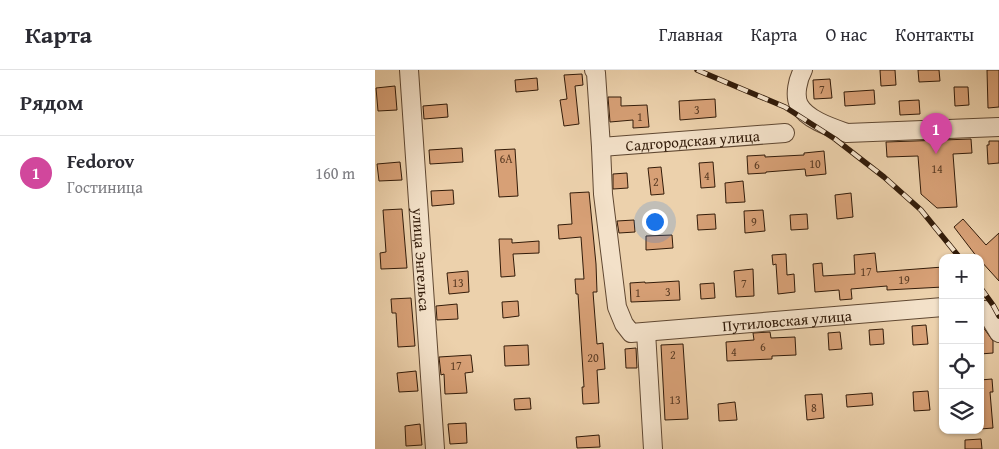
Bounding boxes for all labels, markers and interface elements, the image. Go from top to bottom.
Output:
text: Карта [25,17,92,52]
text: Главная [659,21,723,48]
text: Карта [751,21,797,48]
text: О нас [825,21,867,48]
text: Контакты [895,21,974,48]
house number: 7 [819,81,825,98]
text: Рядом [20,87,83,118]
house number: 3 [694,101,700,118]
house number: 1 [637,108,643,125]
pin: 1 [920,113,952,154]
street label: Садгородская улица [625,124,761,156]
text: Fedorov [67,147,134,175]
house number: 6А [499,150,513,167]
house number: 10 [809,155,821,172]
house number: 6 [754,156,760,173]
house number: 14 [931,160,943,177]
text: 1 [32,161,40,185]
text: 160 m [315,161,355,185]
house number: 4 [704,167,710,184]
house number: 2 [653,173,659,190]
text: Гостиница [67,175,143,199]
street label: улица Энгельса [408,206,436,313]
your location [642,209,668,235]
house number: 9 [751,213,757,230]
map controls [939,254,984,434]
button: + [939,254,984,299]
house number: 17 [860,263,872,280]
house number: 19 [898,271,910,288]
house number: 13 [452,274,464,291]
house number: 7 [741,275,747,292]
house number: 3 [665,283,671,300]
house number: 1 [635,284,641,301]
button: − [939,299,984,344]
street label: Путиловская улица [721,304,853,336]
house number: 6 [760,338,766,355]
house number: 4 [731,343,737,360]
button: locate [939,344,984,389]
house number: 2 [670,346,676,363]
house number: 20 [587,349,599,366]
house number: 17 [450,357,462,374]
button: layers [939,389,984,434]
house number: 13 [669,391,681,408]
house number: 8 [811,399,817,416]

